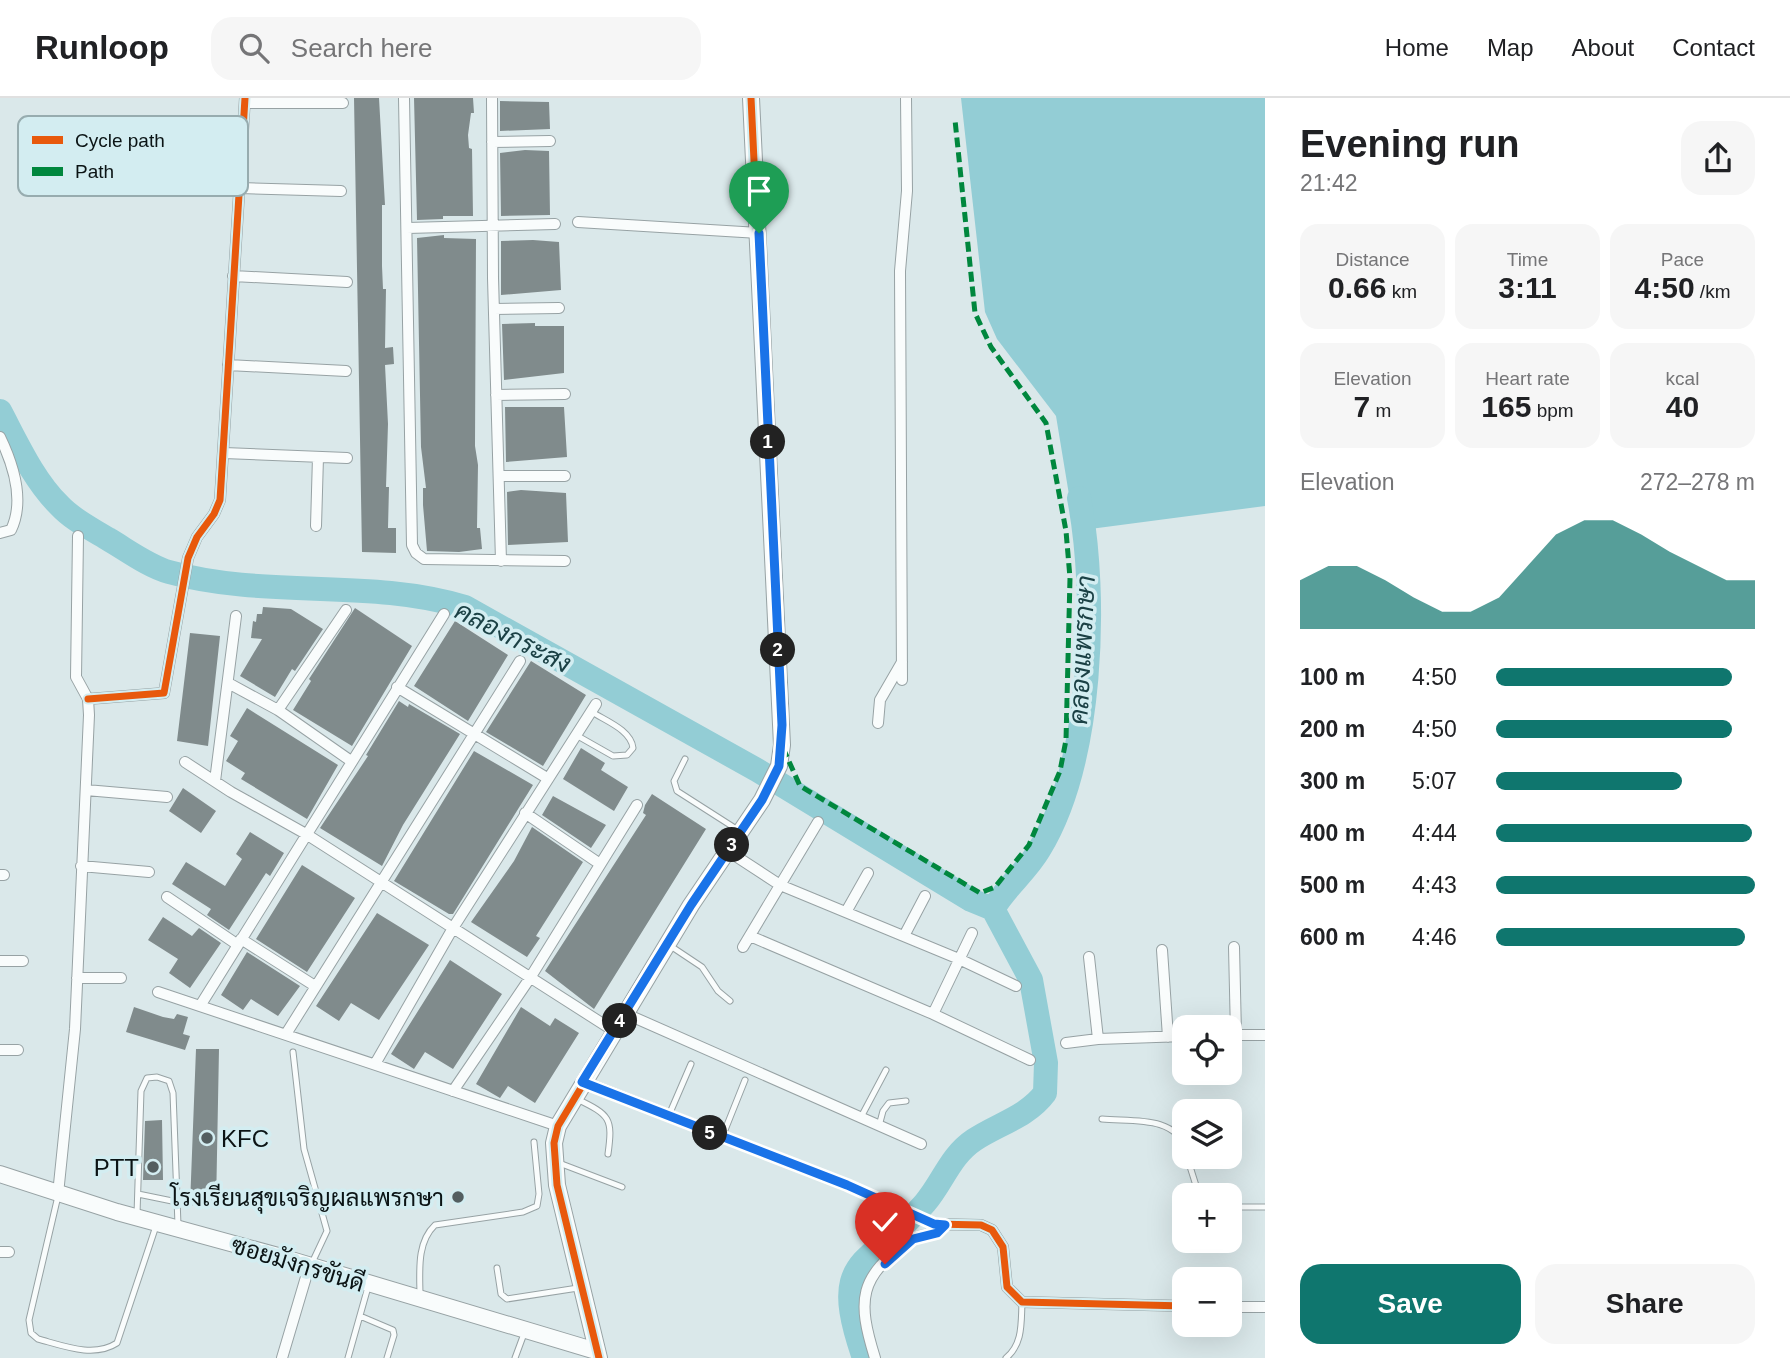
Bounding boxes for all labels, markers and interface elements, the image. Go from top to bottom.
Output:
search box [211,17,701,80]
text: Runloop [35,29,169,66]
icon: search [235,29,273,67]
text: Search here [291,33,432,63]
text: Home [1385,34,1449,61]
text: Map [1487,34,1534,61]
text: About [1572,34,1634,61]
text: Contact [1672,34,1755,61]
legend [18,116,248,196]
button: share [1681,121,1755,195]
text: Evening run [1300,123,1520,165]
text: Cycle path [75,130,165,151]
text: Path [75,161,114,182]
pin [729,161,789,233]
text: 21:42 [1300,170,1358,196]
icon: arrive [740,172,778,210]
text: Distance [1336,249,1409,270]
text: Time [1507,249,1548,270]
text: Pace [1661,249,1704,270]
text: 0.66 [1328,271,1386,304]
text: 3:11 [1498,271,1557,304]
text: 4:50 [1635,271,1695,304]
text: km [1386,281,1417,302]
text: /km [1695,281,1730,302]
text: Elevation [1333,368,1412,389]
text: Heart rate [1485,368,1570,389]
text: kcal [1666,368,1699,389]
text: 7 [1354,390,1370,423]
text: 165 [1481,390,1531,423]
text: 40 [1666,390,1699,423]
text: m [1370,400,1391,421]
text: bpm [1531,400,1574,421]
pin: 1 [750,424,786,460]
text: 1 [762,431,773,452]
text: Elevation [1300,469,1395,495]
text: 272–278 m [1640,469,1755,495]
water label: คลองแพรกษา [1063,575,1101,725]
water label: คลองกระสง [450,595,576,679]
pin: 2 [760,632,796,668]
text: 2 [772,639,783,660]
text: 100 m [1300,664,1365,690]
text: 4:50 [1412,664,1457,690]
text: 200 m [1300,716,1365,742]
text: 4:50 [1412,716,1457,742]
text: 300 m [1300,768,1365,794]
text: 5:07 [1412,768,1457,794]
text: 400 m [1300,820,1365,846]
text: 4:44 [1412,820,1457,846]
pin: 3 [714,828,750,862]
text: 3 [726,834,737,855]
text: 500 m [1300,872,1365,898]
text: 4:43 [1412,872,1457,898]
text: 600 m [1300,924,1365,950]
text: 4:46 [1412,924,1457,950]
pin: 4 [602,1004,638,1038]
text: 4 [614,1010,625,1031]
map controls [1172,1015,1242,1337]
button: locate [1172,1015,1242,1085]
button: layers [1172,1099,1242,1169]
pin: 5 [692,1116,728,1150]
text: 5 [704,1122,715,1143]
place label: KFC [221,1125,269,1152]
marker: KFC [199,1130,215,1146]
place label: PTT [94,1154,139,1181]
marker: PTT [145,1159,161,1175]
place label: โรงเรียนสุขเจริญผลแพรกษา [168,1182,444,1214]
button: + [1172,1183,1242,1253]
marker: โรงเรียนสุขเจริญผลแพรกษา [450,1189,466,1205]
pin [855,1192,915,1264]
icon: check [866,1203,904,1241]
street label: ซอยมังกรขันดี [228,1230,368,1297]
button: Save [1300,1264,1521,1344]
button: Share [1535,1264,1755,1344]
button: − [1172,1267,1242,1337]

